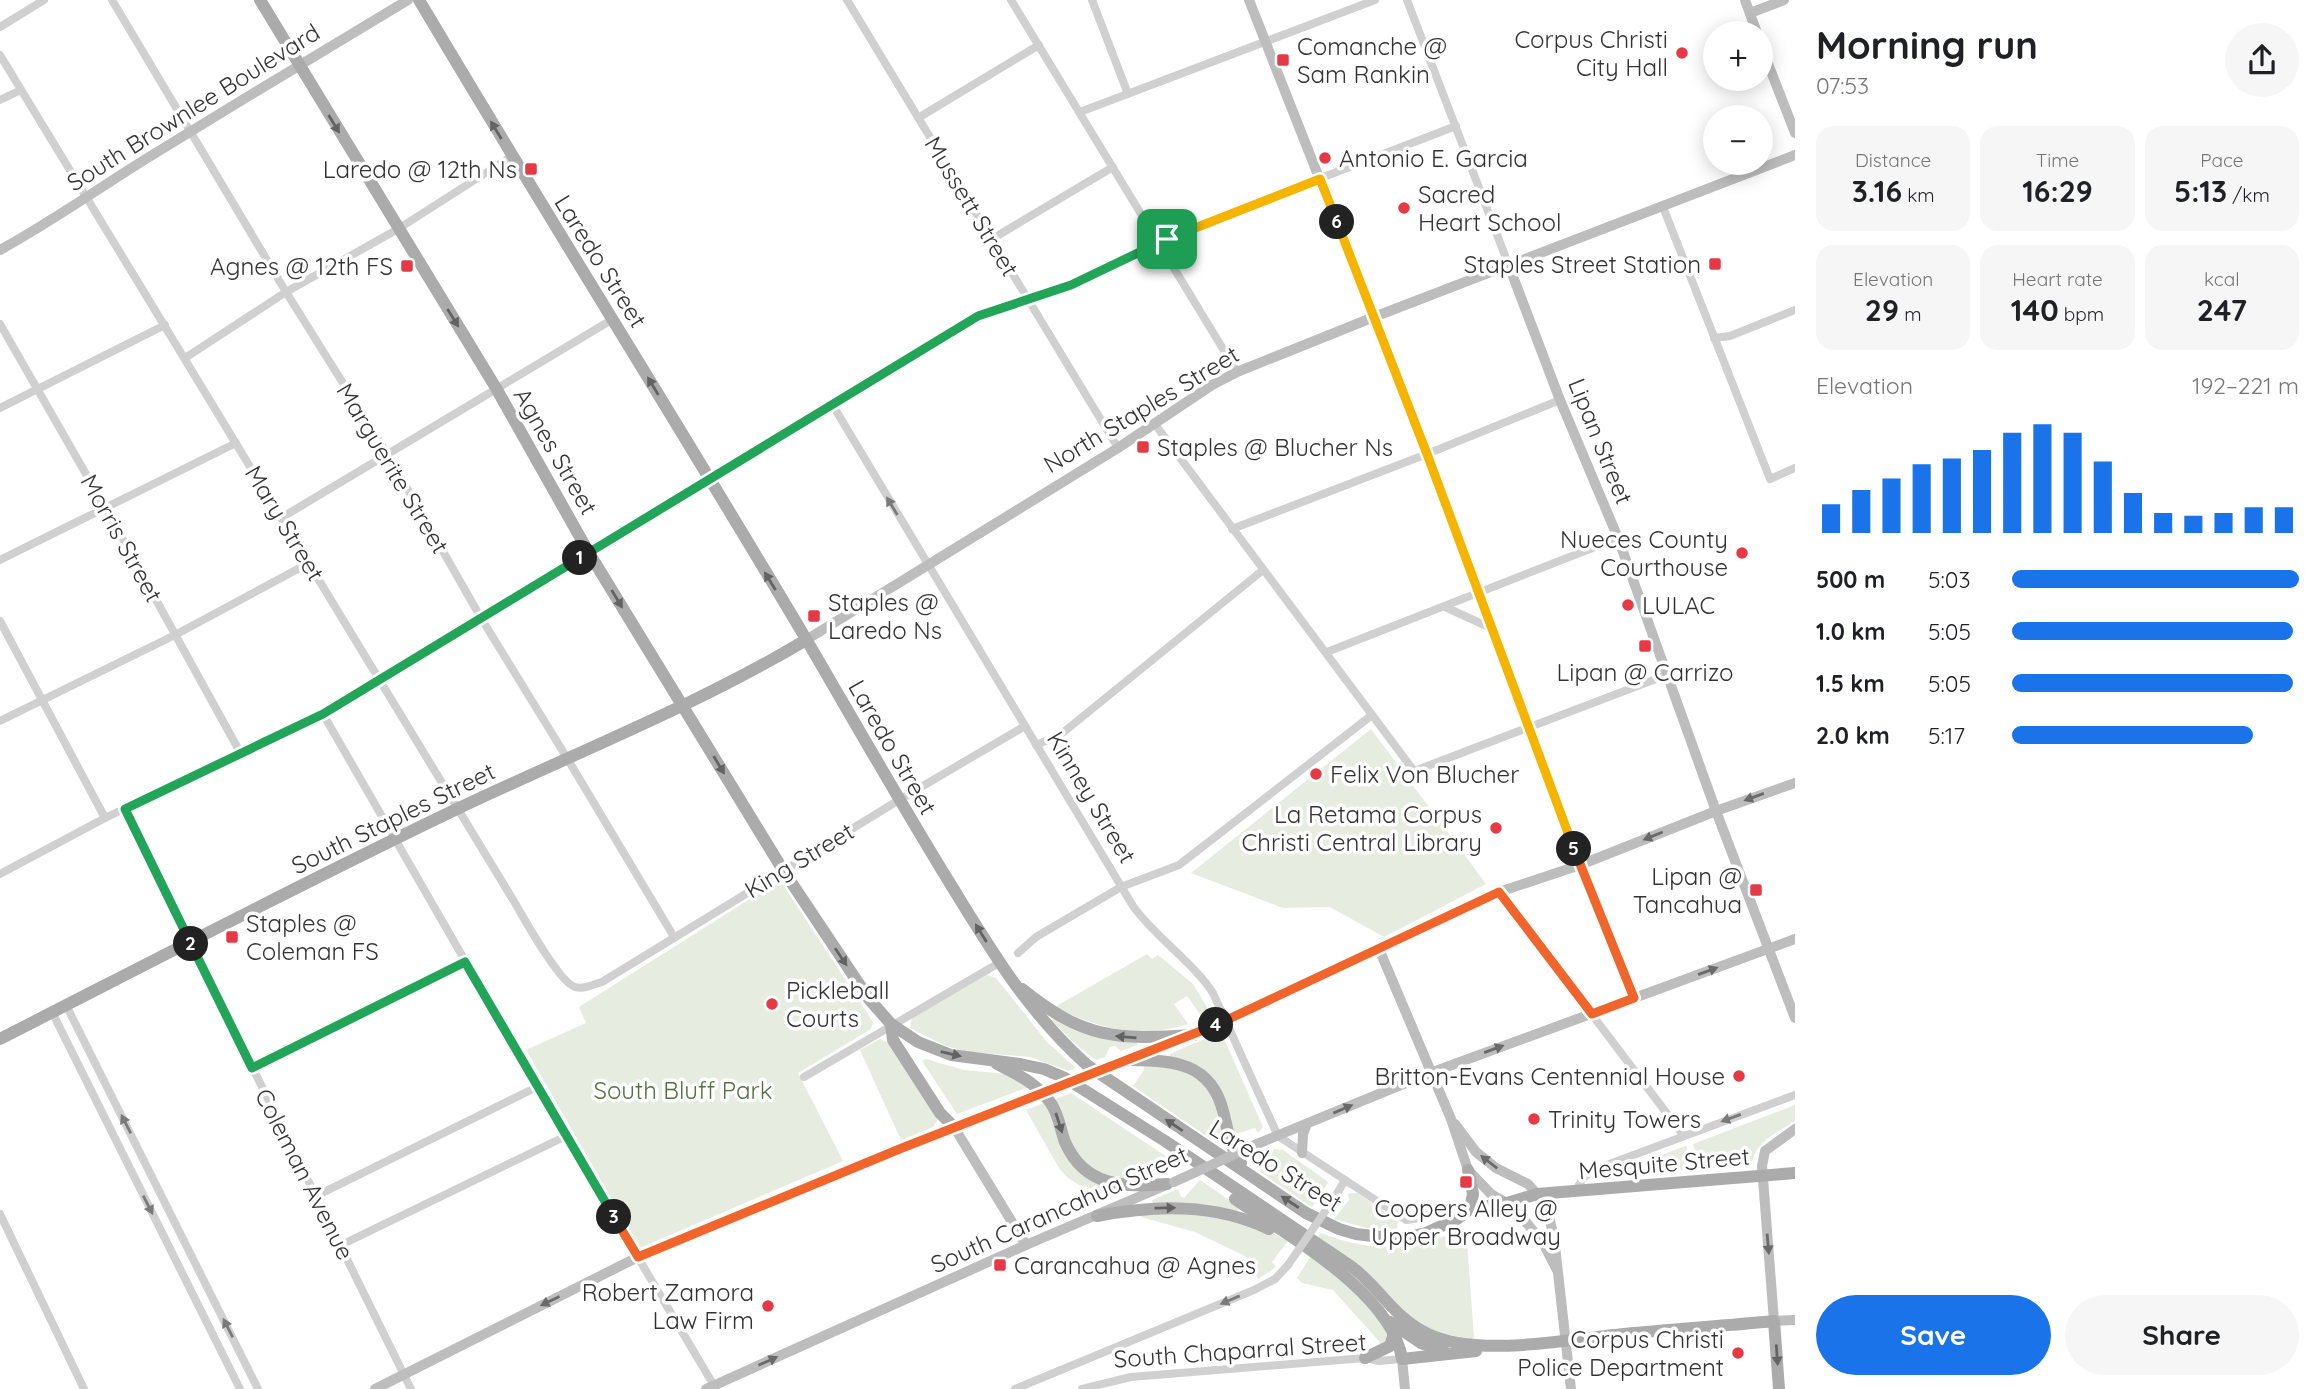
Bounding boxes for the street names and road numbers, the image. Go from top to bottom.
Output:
street label: South Brownlee Boulevard [61,17,325,197]
street label: Mussett Street [918,131,1026,281]
street label: Laredo Street [548,189,654,333]
street label: North Staples Street [1038,339,1244,479]
street label: Lipan Street [1562,374,1640,508]
street label: Marguerite Street [330,377,456,559]
street label: Agnes Street [508,382,604,520]
street label: Mary Street [239,460,331,586]
street label: Morris Street [75,469,169,607]
street label: Laredo Street [842,674,944,820]
street label: Kinney Street [1041,726,1143,868]
street label: South Staples Street [286,756,500,880]
street label: King Street [739,816,859,904]
street label: Coleman Avenue [249,1083,361,1265]
street label: Laredo Street [1204,1112,1348,1218]
street label: South Carancahua Street [926,1139,1192,1279]
street label: Mesquite Street [1577,1141,1751,1185]
street label: South Chaparral Street [1113,1326,1367,1374]

